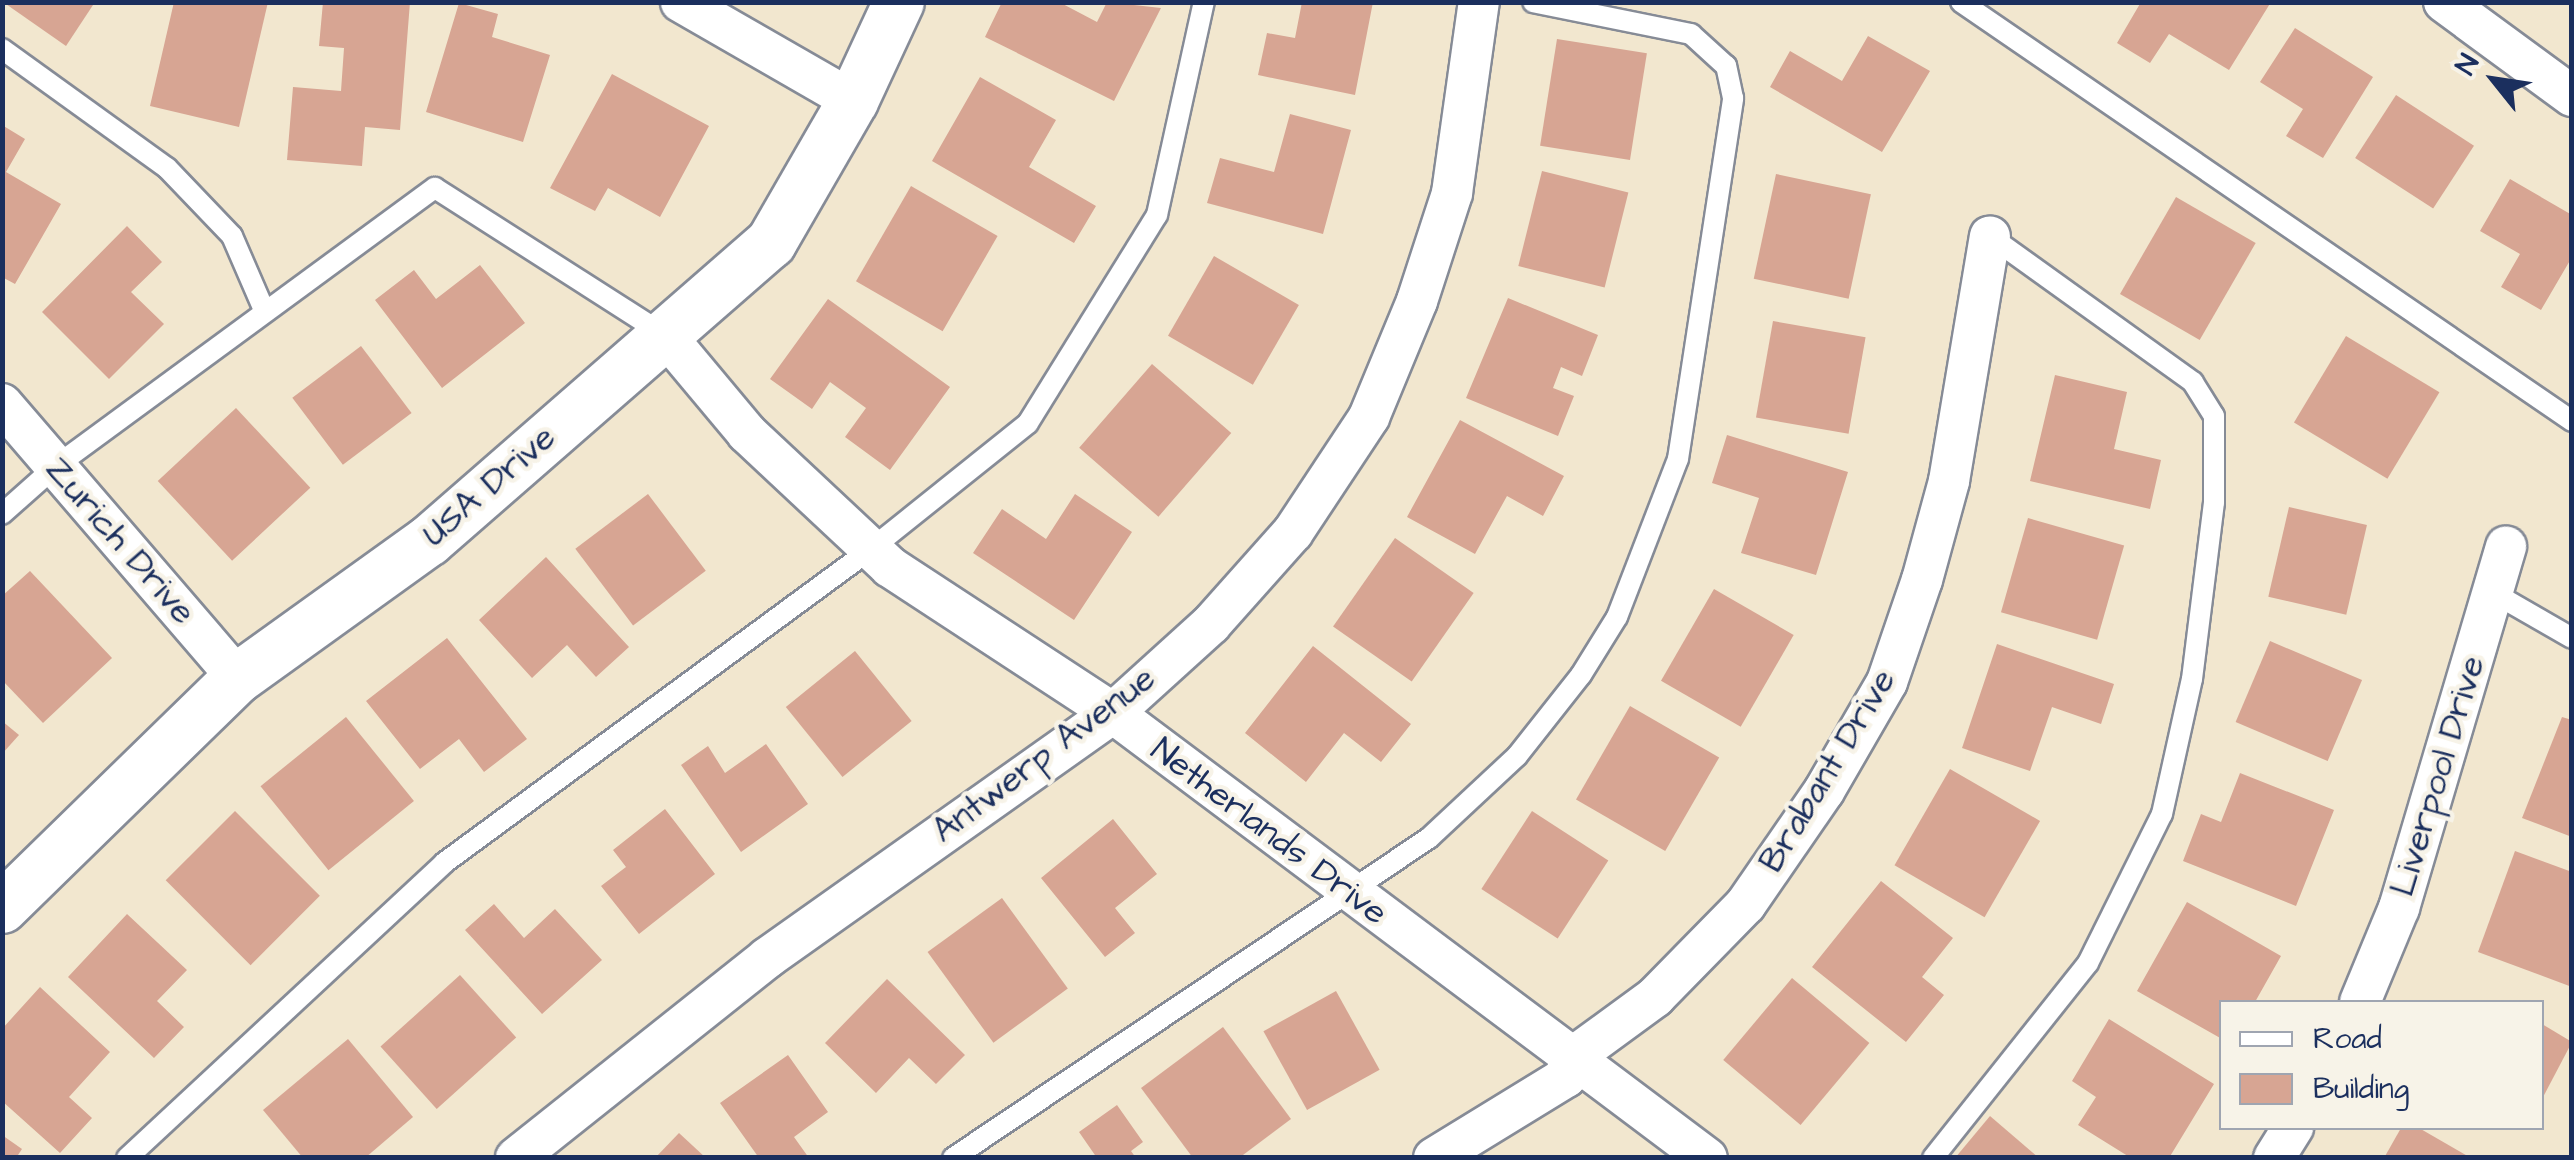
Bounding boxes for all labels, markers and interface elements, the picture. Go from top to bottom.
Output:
north arrow [2444,30,2544,130]
text: N [2446,47,2489,82]
street label: USA Drive [414,417,564,555]
street label: Zurich Drive [36,449,204,633]
street label: Liverpool Drive [2382,651,2494,901]
street label: Antwerp Avenue [924,658,1164,852]
street label: Brabant Drive [1751,662,1905,880]
street label: Netherlands Drive [1142,729,1396,935]
legend [2219,1000,2544,1130]
text: Road [2313,1018,2382,1060]
text: Building [2313,1068,2409,1110]

